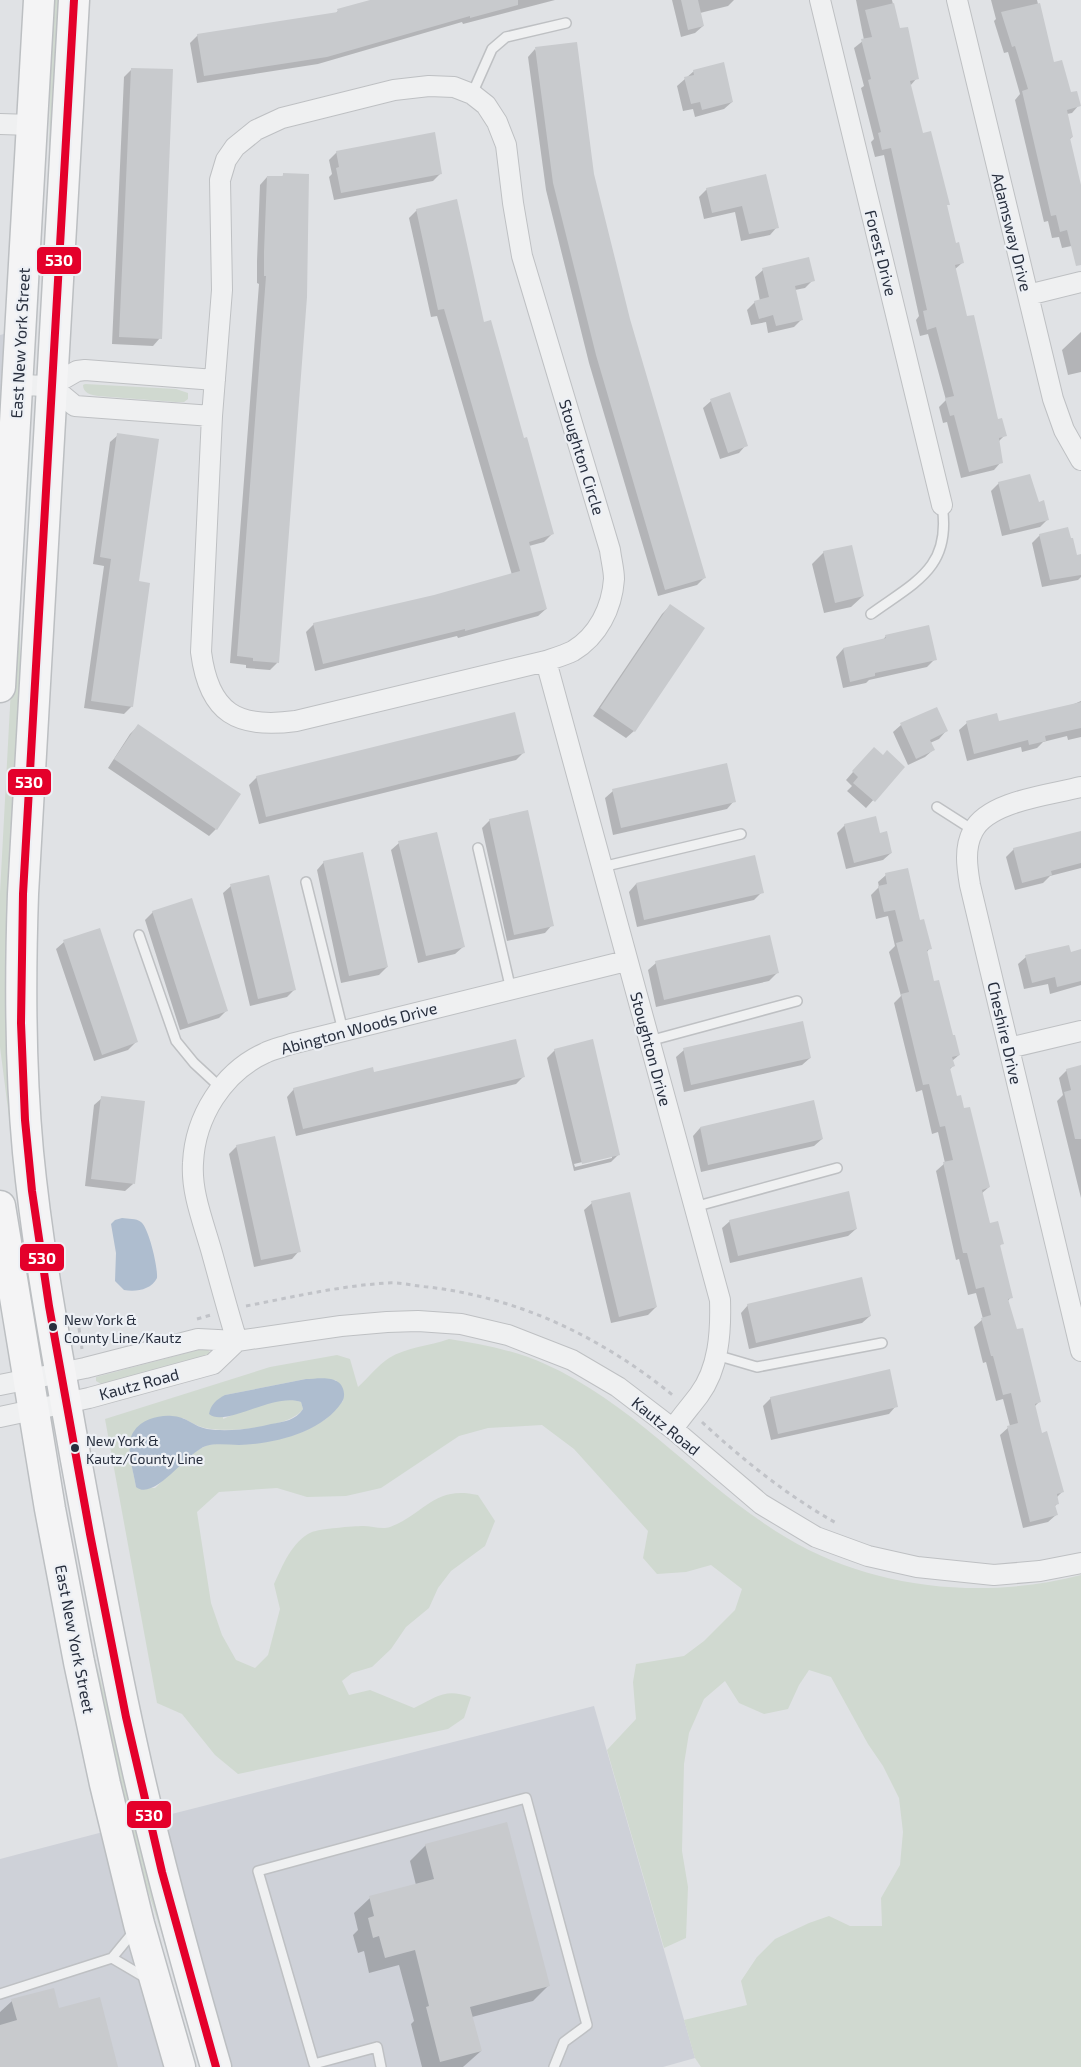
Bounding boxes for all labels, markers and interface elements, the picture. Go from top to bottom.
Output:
street label: Adamsway Drive [989,171,1036,293]
street label: Forest Drive [862,208,901,298]
line badge: 530 [36,246,82,275]
text: 530 [45,250,73,269]
street label: East New York Street [6,267,33,419]
street label: Stoughton Circle [556,397,609,517]
line badge: 530 [7,768,52,796]
text: 530 [15,772,43,791]
street label: Cheshire Drive [984,980,1027,1086]
street label: Stoughton Drive [627,990,676,1108]
street label: Abington Woods Drive [279,998,439,1058]
line badge: 530 [19,1243,65,1272]
text: 530 [28,1248,56,1267]
place label: New York & County Line/Kautz [64,1311,182,1346]
marker: New York & County Line/Kautz [47,1321,59,1333]
street label: Kautz Road [97,1364,181,1403]
street label: Kautz Road [628,1392,704,1459]
place label: New York & Kautz/County Line [86,1432,203,1467]
marker: New York & Kautz/County Line [69,1442,81,1454]
street label: East New York Street [52,1563,99,1715]
line badge: 530 [126,1800,172,1829]
text: 530 [135,1805,163,1824]

